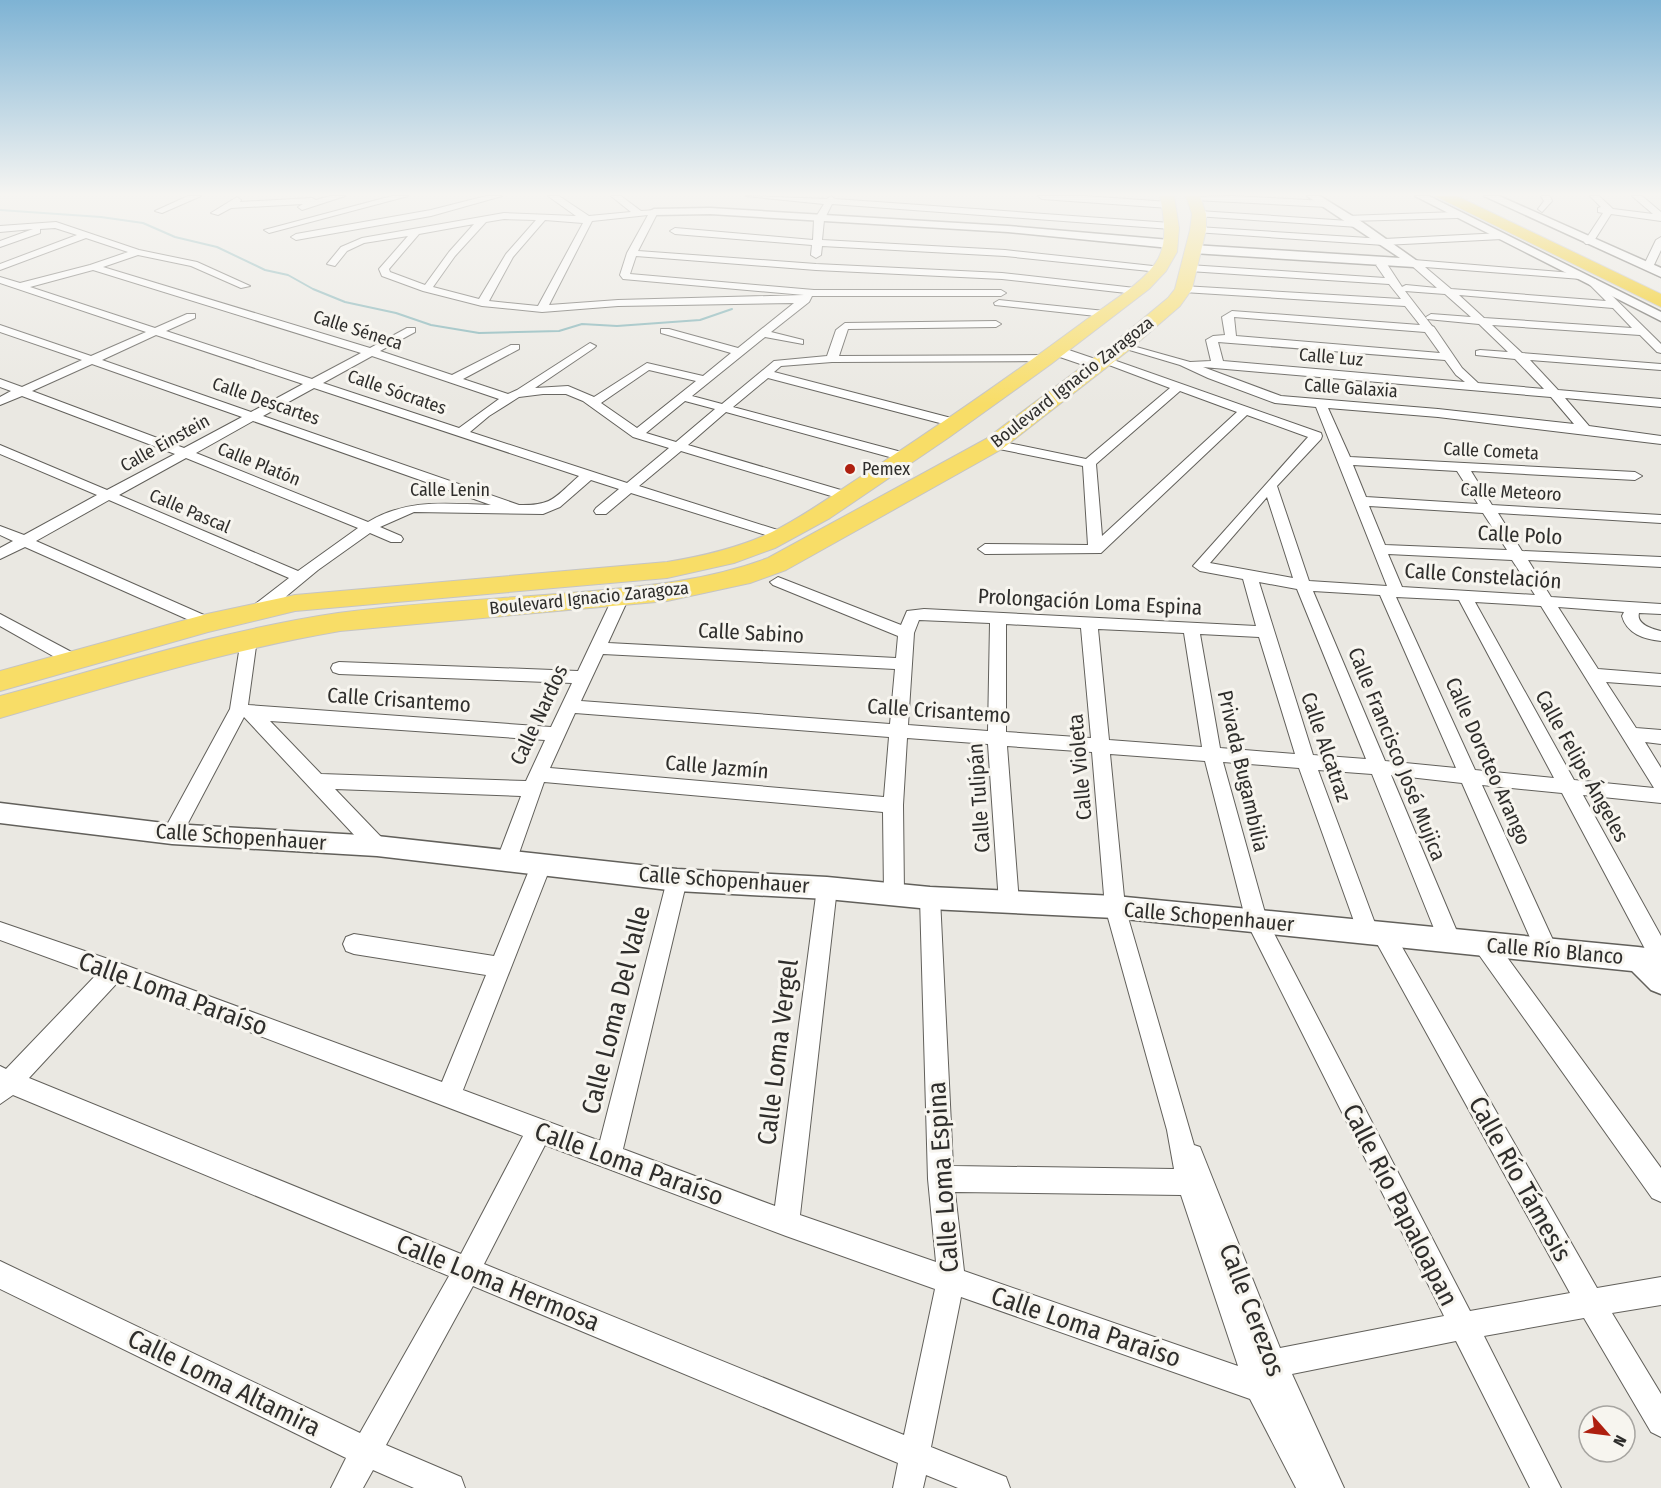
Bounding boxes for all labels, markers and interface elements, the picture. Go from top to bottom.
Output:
street label: Calle Séneca [311,305,406,355]
street label: Boulevard Ignacio Zaragoza [986,312,1158,452]
street label: Calle Luz [1298,343,1364,371]
street label: Calle Sócrates [345,365,450,419]
street label: Calle Descartes [209,372,323,430]
street label: Calle Galaxia [1303,374,1399,402]
street label: Calle Einstein [116,409,214,477]
street label: Calle Platón [214,437,304,491]
street label: Calle Cometa [1443,438,1540,464]
place label: Pemex [862,458,910,480]
marker: Pemex [843,462,857,476]
street label: Calle Meteoro [1460,478,1562,506]
street label: Calle Lenin [410,479,490,501]
street label: Calle Pascal [146,484,234,538]
street label: Calle Polo [1477,520,1563,550]
street label: Calle Constelación [1404,558,1562,594]
street label: Boulevard Ignacio Zaragoza [488,577,690,619]
street label: Prolongación Loma Espina [977,583,1203,621]
street label: Calle Sabino [697,617,805,649]
street label: Calle Francisco José Mujica [1342,644,1452,864]
street label: Calle Nardos [504,661,574,769]
street label: Calle Doroteo Arango [1439,673,1537,849]
street label: Calle Crisantemo [326,682,472,718]
street label: Calle Felipe Ángeles [1529,685,1635,847]
street label: Privada Bugambilia [1212,688,1274,854]
street label: Calle Alcatraz [1295,689,1357,805]
street label: Calle Crisantemo [866,693,1012,729]
street label: Calle Violeta [1062,713,1098,821]
street label: Calle Tulipán [962,742,996,854]
street label: Calle Jazmín [664,750,770,784]
street label: Calle Schopenhauer [155,818,328,856]
street label: Calle Schopenhauer [638,861,811,899]
street label: Calle Schopenhauer [1123,897,1296,937]
street label: Calle Loma Del Valle [575,903,657,1117]
street label: Calle Río Blanco [1485,932,1625,970]
street label: Calle Loma Paraíso [74,945,272,1043]
street label: Calle Loma Vergel [751,957,805,1147]
street label: Calle Loma Espina [921,1080,965,1274]
street label: Calle Río Támesis [1462,1091,1578,1267]
street label: Calle Río Papaloapan [1336,1099,1464,1311]
street label: Calle Loma Paraíso [530,1115,728,1213]
street label: Calle Loma Hermosa [392,1228,604,1338]
street label: Calle Cerezos [1213,1239,1291,1381]
street label: Calle Loma Paraíso [987,1280,1185,1374]
street label: Calle Loma Altamira [123,1323,325,1443]
north arrow [1577,1404,1637,1464]
text: N [1609,1432,1630,1450]

